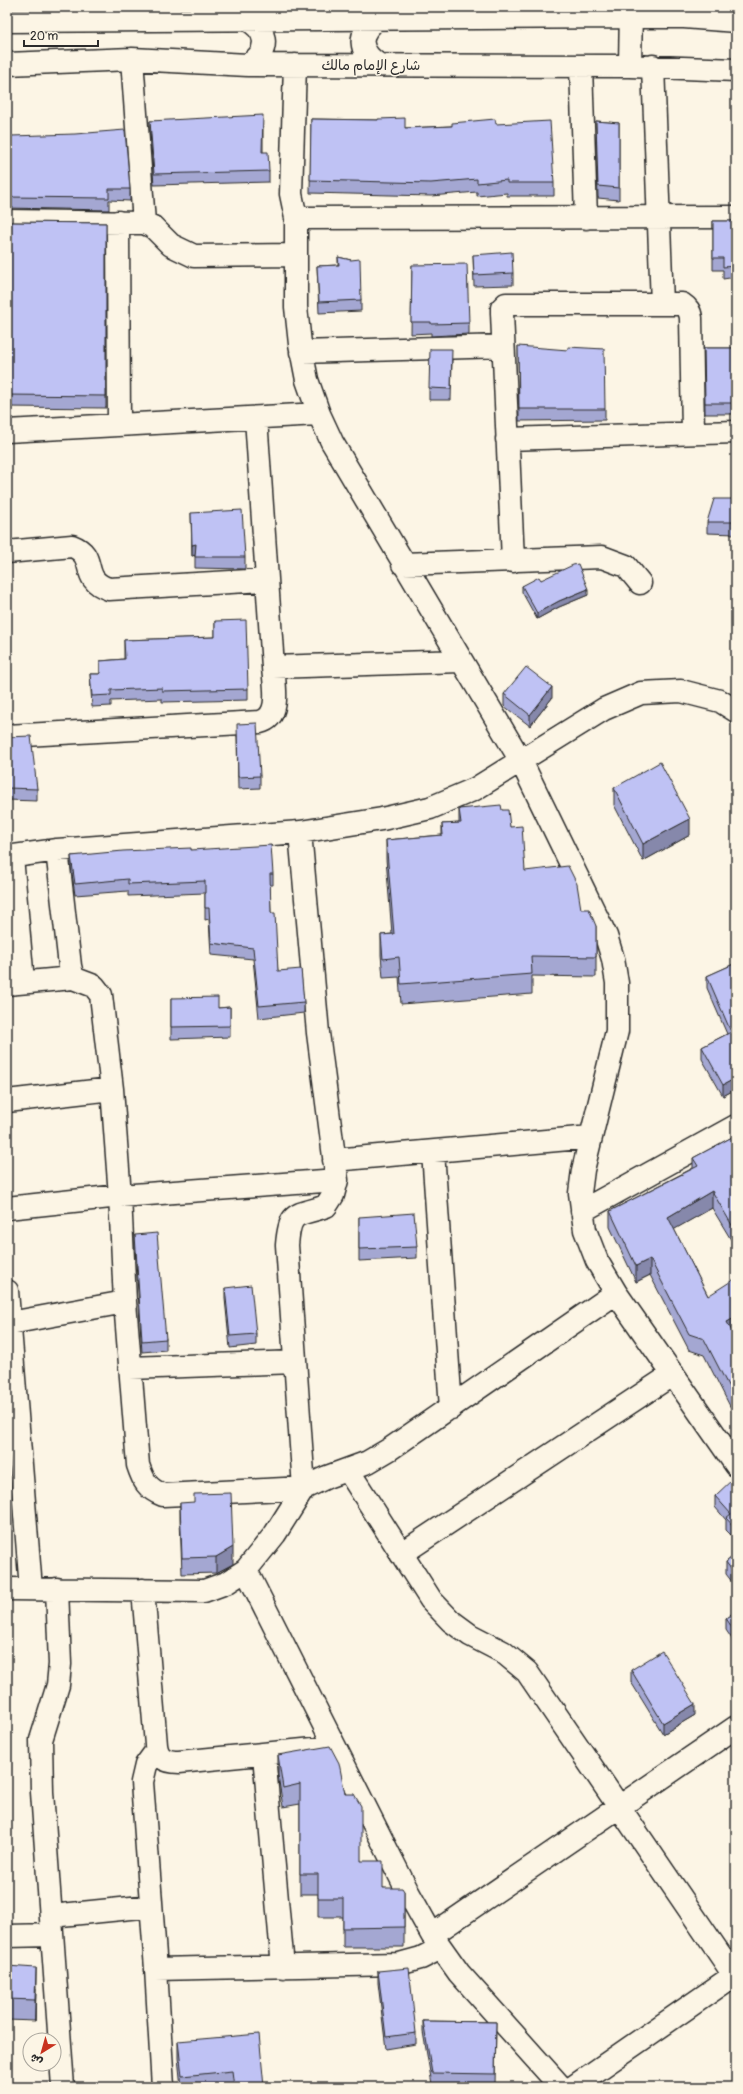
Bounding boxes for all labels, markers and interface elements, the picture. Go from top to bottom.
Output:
scale bar [24,22,98,48]
text: 20 m [30,29,59,44]
street label: شارع الإمام مالك [322,57,420,76]
north arrow [22,2032,62,2072]
text: ش [28,2051,45,2068]

